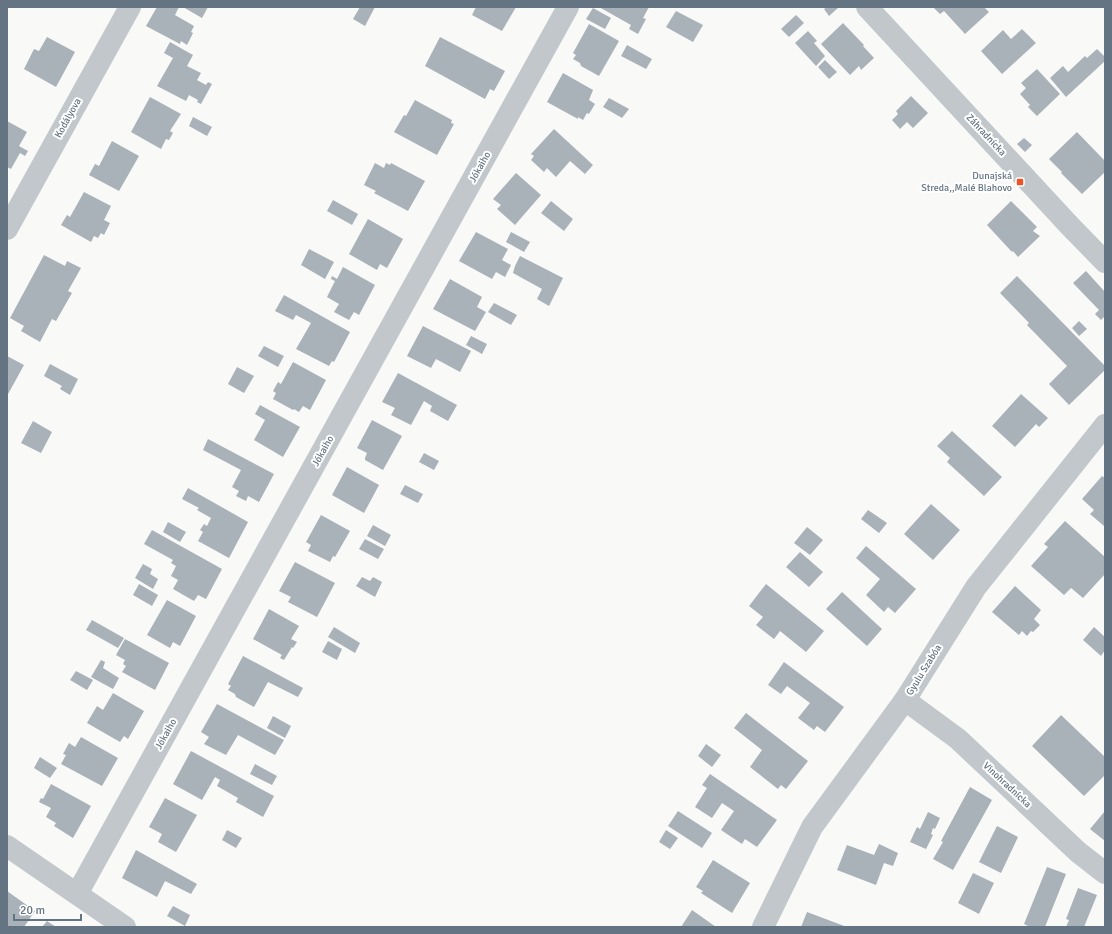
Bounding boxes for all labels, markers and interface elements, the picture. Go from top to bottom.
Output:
street label: Kodályova [52,96,84,140]
street label: Záhradnícka [964,112,1008,158]
street label: Jókaiho [467,150,493,184]
place label: Dunajská Streda,,Malé Blahovo [921,170,1012,194]
marker: Dunajská Streda,,Malé Blahovo [1015,177,1025,187]
street label: Jókaiho [310,434,336,468]
street label: Gyulu Szabóa [904,642,944,698]
street label: Jókaiho [153,717,179,751]
street label: Vinohradnícka [980,760,1034,810]
scale bar [14,896,81,922]
text: 20 m [20,903,45,918]

